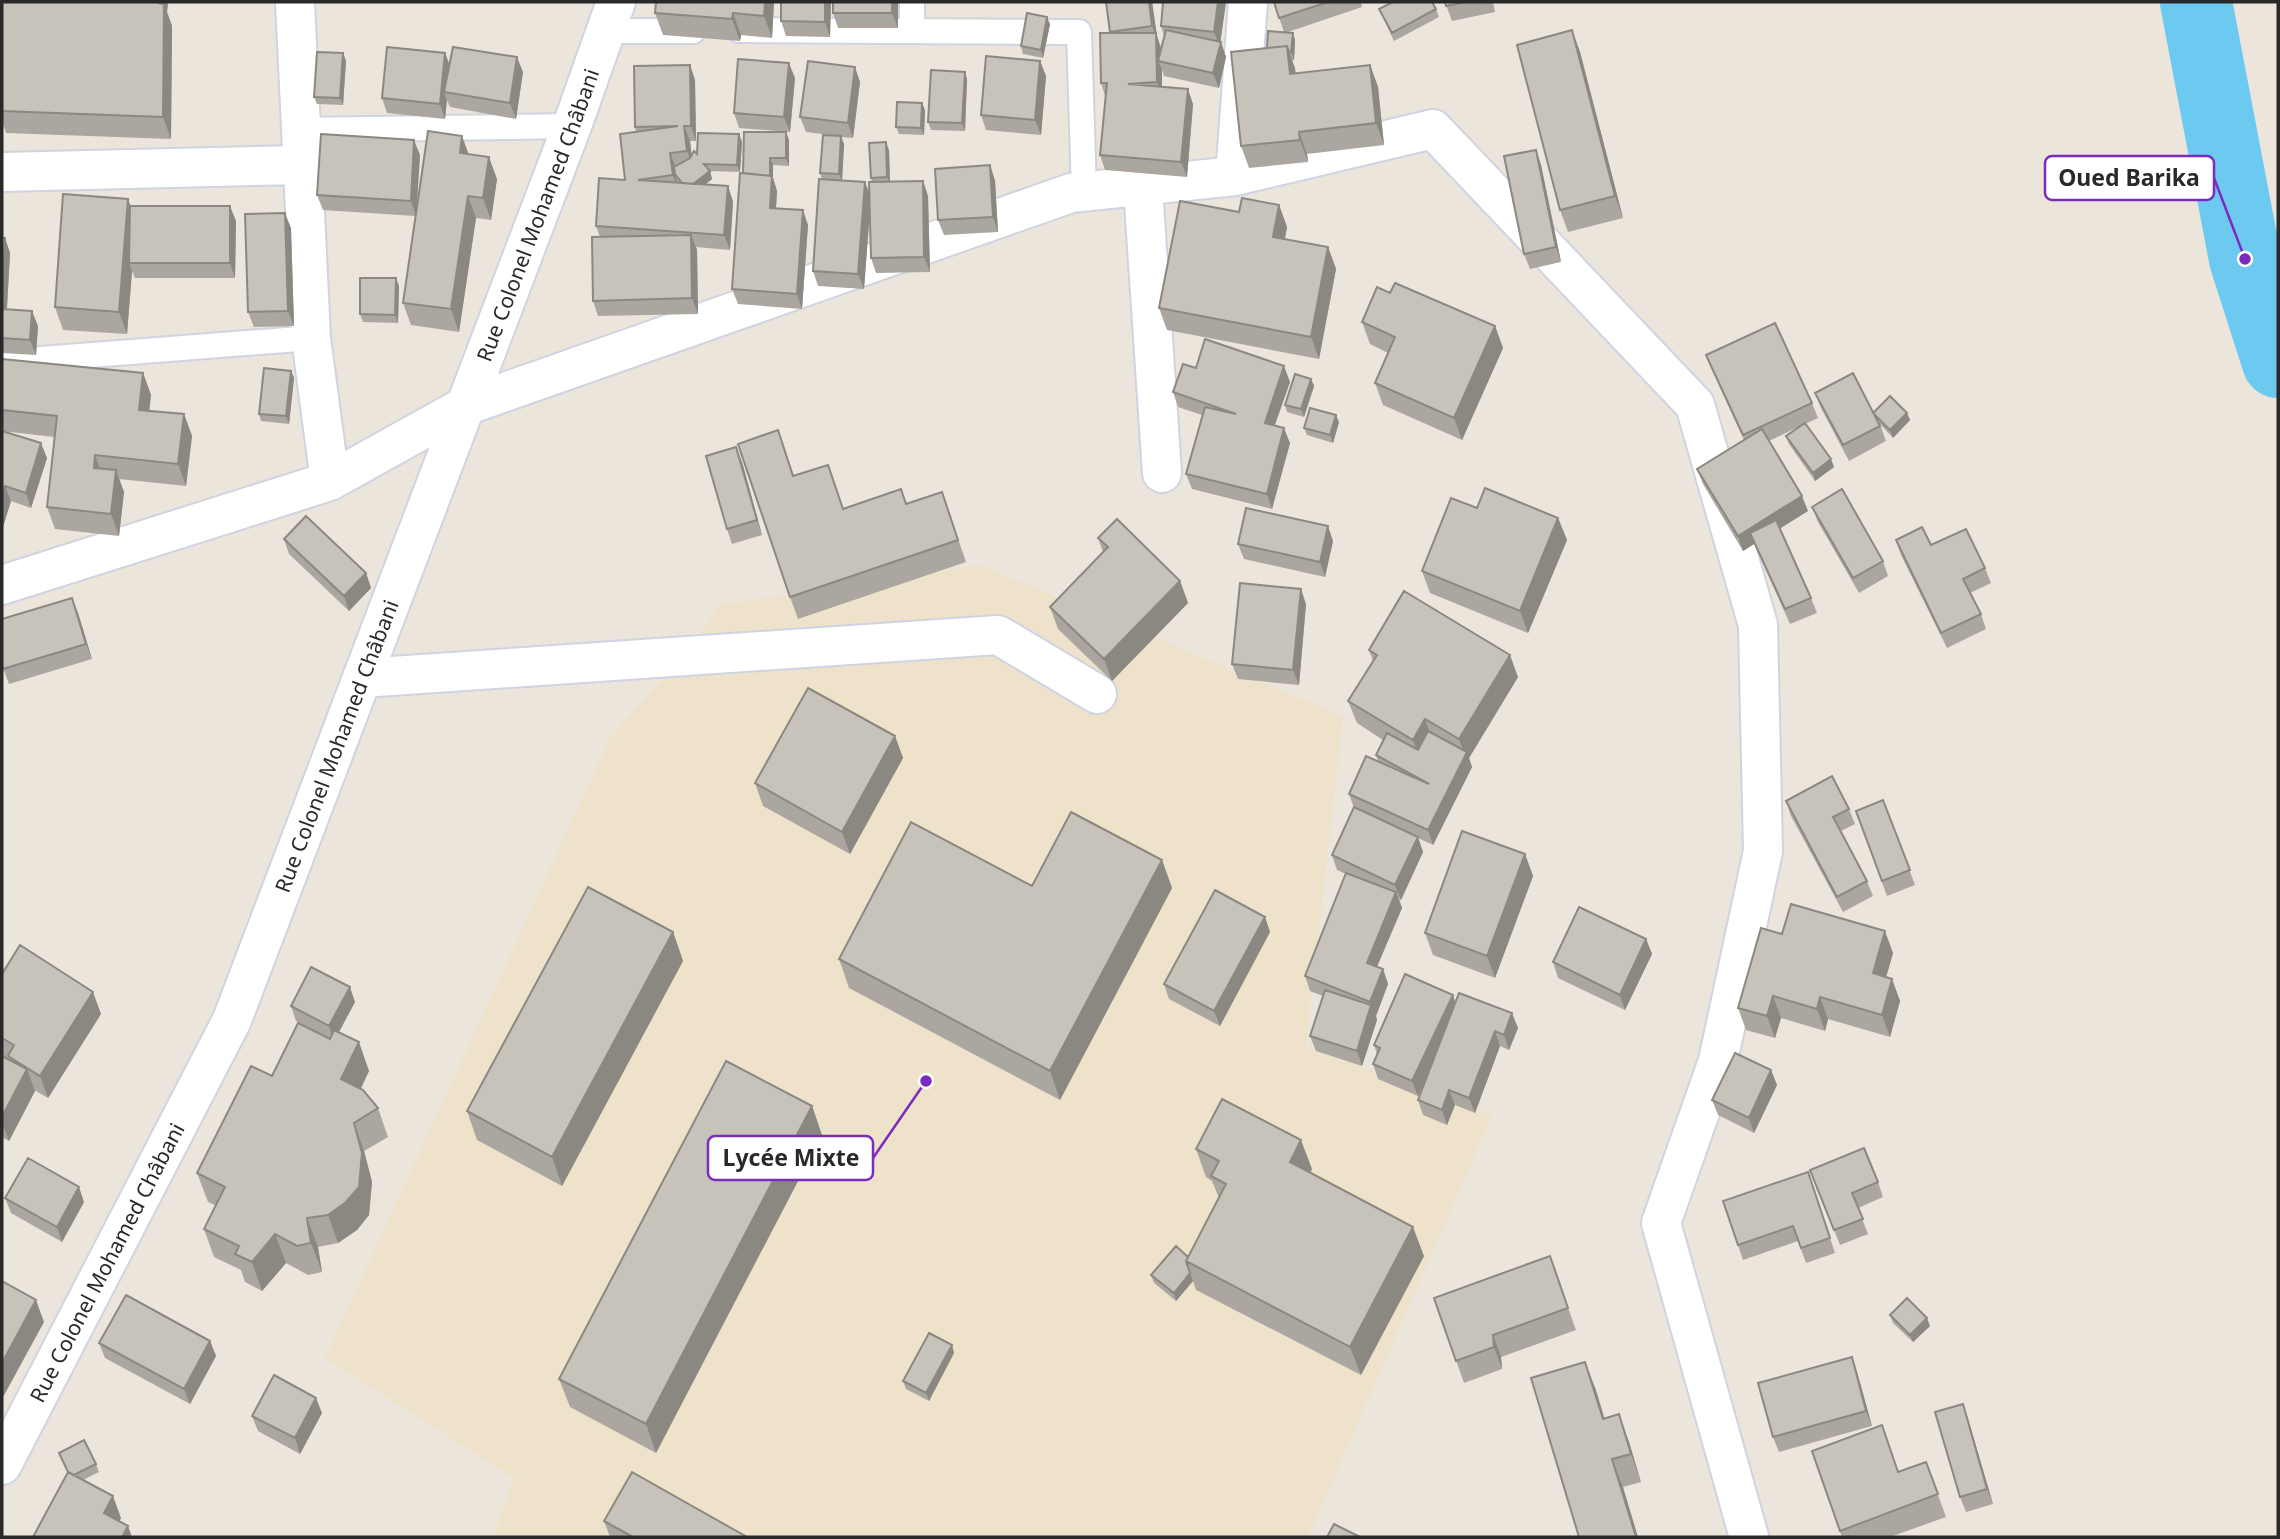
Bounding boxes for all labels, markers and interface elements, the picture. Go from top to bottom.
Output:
street label: Rue Colonel Mohamed Châbani [470,65,605,365]
callout: Oued Barika [2045,156,2214,200]
text: Oued Barika [2058,161,2200,193]
street label: Rue Colonel Mohamed Châbani [268,596,405,896]
street label: Rue Colonel Mohamed Châbani [23,1118,190,1407]
callout: Lycée Mixte [708,1136,873,1180]
text: Lycée Mixte [723,1141,859,1173]

